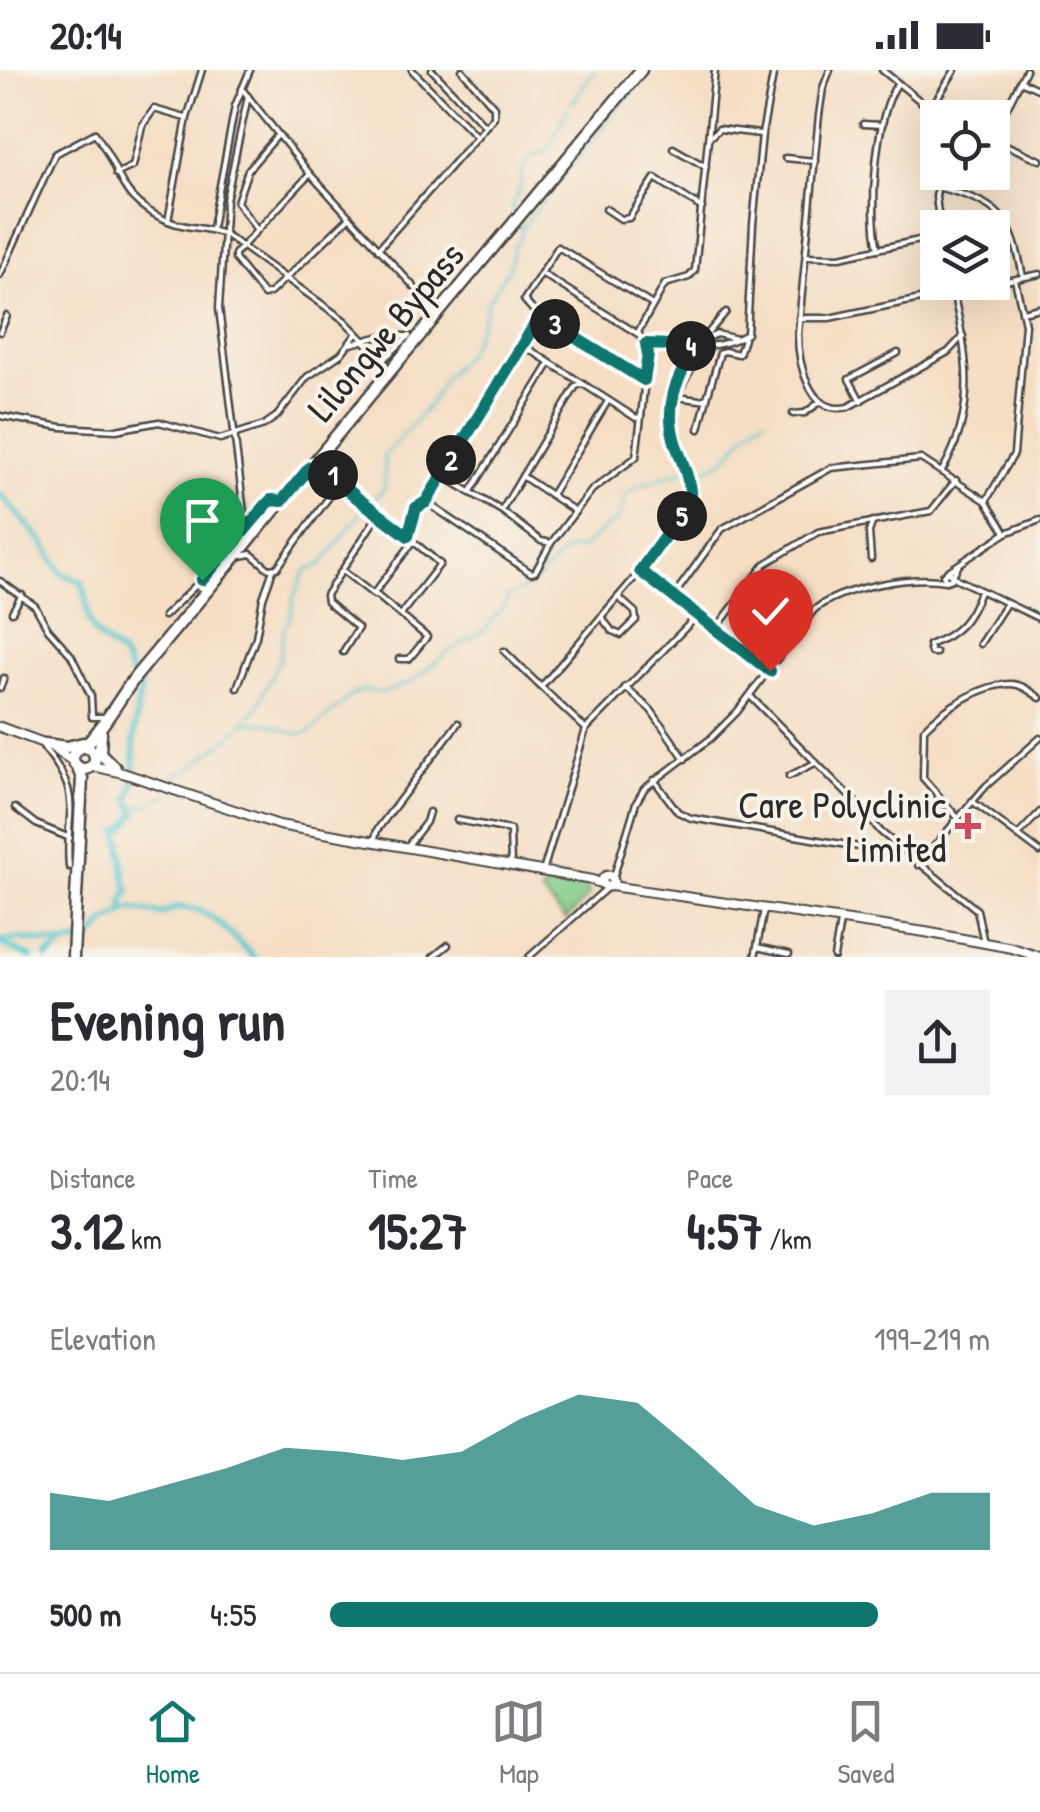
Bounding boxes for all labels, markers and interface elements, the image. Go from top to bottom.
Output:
text: 20:14 [50,9,122,61]
map controls [920,100,1010,300]
button: locate [920,100,1010,190]
button: layers [920,210,1010,300]
street label: Lilongwe Bypass [295,230,475,432]
pin: 3 [530,299,580,349]
text: 3 [549,305,561,343]
pin: 4 [666,321,716,371]
text: 4 [686,327,696,365]
pin: 2 [426,435,476,485]
text: 2 [444,441,458,479]
pin: 1 [308,450,358,500]
text: 1 [328,456,338,494]
pin [160,478,245,581]
pin: 5 [657,491,707,541]
icon: arrive [175,493,230,548]
text: 5 [676,497,688,535]
pin [728,569,813,672]
icon: check [743,584,798,639]
place label: Care Polyclinic Limited [738,778,946,874]
marker: Care Polyclinic Limited [955,813,981,839]
text: Evening run [50,983,285,1057]
button: share [885,990,990,1095]
text: 20:14 [50,1058,110,1101]
text: Distance [50,1159,136,1197]
text: Time [368,1159,418,1197]
text: Pace [687,1159,733,1197]
text: 3.12 [50,1197,125,1265]
text: 15:27 [368,1197,467,1265]
text: 4:57 [687,1197,763,1265]
text: km [125,1220,162,1258]
text: /km [763,1220,812,1258]
text: Elevation [50,1317,156,1360]
text: 199–219 m [874,1317,990,1360]
text: 500 m [50,1593,121,1636]
text: 4:55 [210,1593,257,1636]
tab: Home [145,1694,200,1792]
tab: Map [491,1694,546,1792]
tab: Saved [837,1694,895,1792]

